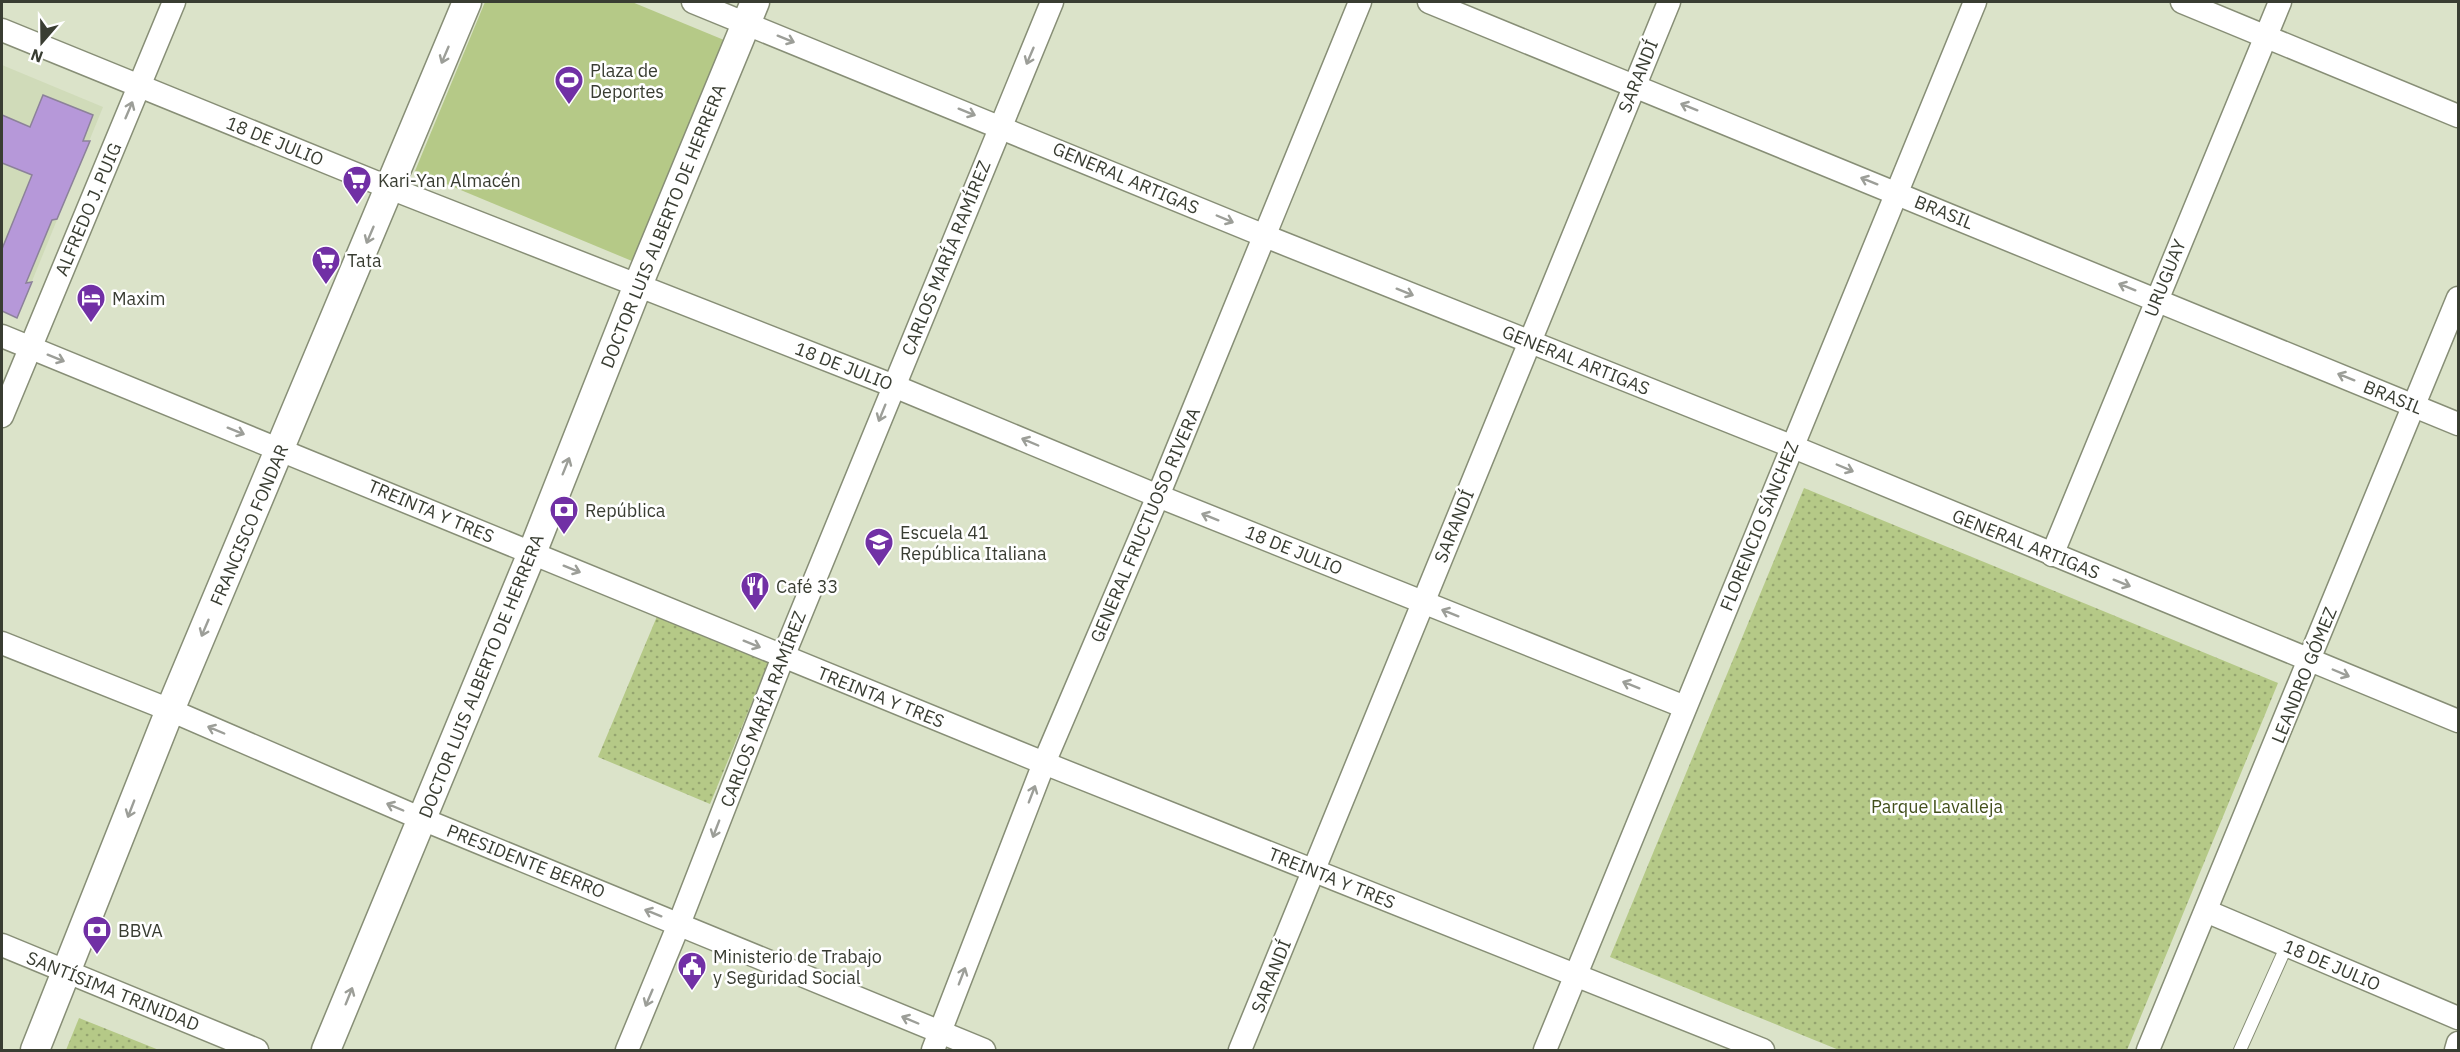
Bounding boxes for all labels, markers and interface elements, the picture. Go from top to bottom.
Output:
north arrow [12,12,72,72]
one-way arrow [776,34,795,45]
street label: SARANDÍ [1613,36,1663,116]
text: N [28,45,46,67]
one-way arrow [439,46,450,64]
one-way arrow [1024,46,1035,64]
place label: Plaza de Deportes [590,59,664,103]
sports icon: Plaza de Deportes [553,64,585,106]
street label: DOCTOR LUIS ALBERTO DE HERRERA [595,80,731,371]
one-way arrow [1680,101,1698,112]
one-way arrow [124,102,135,120]
one-way arrow [957,107,975,118]
street label: 18 DE JULIO [223,111,327,171]
street label: GENERAL ARTIGAS [1049,137,1203,219]
street label: ALFREDO J. PUIG [50,139,126,279]
street label: CARLOS MARÍA RAMÍREZ [896,157,996,359]
supermarket icon: Kari-Yan Almacén [341,164,373,206]
place label: Kari-Yan Almacén [378,169,521,192]
one-way arrow [1860,175,1879,186]
street label: BRASIL [1911,190,1977,234]
one-way arrow [1215,214,1233,225]
one-way arrow [364,226,375,244]
street label: URUGUAY [2139,236,2191,320]
supermarket icon: Tata [310,244,342,286]
place label: Tata [347,249,382,272]
one-way arrow [2118,281,2137,292]
hotel icon: Maxim [75,282,107,324]
place label: Maxim [112,287,166,310]
one-way arrow [1396,287,1414,298]
street label: GENERAL ARTIGAS [1499,320,1653,400]
street label: 18 DE JULIO [792,337,896,395]
one-way arrow [46,353,64,364]
one-way arrow [2338,371,2356,382]
street label: BRASIL [2360,375,2426,419]
one-way arrow [876,403,887,422]
street label: GENERAL FRUCTUOSO RIVERA [1085,404,1205,646]
one-way arrow [227,426,245,437]
one-way arrow [1021,436,1040,447]
street label: FLORENCIO SÁNCHEZ [1714,438,1804,614]
street label: FRANCISCO FONDAR [205,441,293,609]
one-way arrow [561,458,572,476]
one-way arrow [1835,463,1853,474]
street label: TREINTA Y TRES [364,474,498,548]
street label: SARANDÍ [1429,486,1479,566]
bank icon: República [548,494,580,536]
place label: República [585,499,666,522]
street label: GENERAL ARTIGAS [1949,504,2103,584]
one-way arrow [1202,511,1220,522]
street label: 18 DE JULIO [1242,520,1346,580]
place label: Escuela 41 República Italiana [900,521,1047,565]
school or university icon: Escuela 41 República Italiana [863,526,895,568]
street label: DOCTOR LUIS ALBERTO DE HERRERA [413,530,549,821]
one-way arrow [562,564,581,575]
restaurant icon: Café 33 [739,570,771,612]
place label: Café 33 [776,575,838,598]
one-way arrow [2112,578,2131,589]
street label: LEANDRO GÓMEZ [2266,603,2342,747]
one-way arrow [1441,607,1460,618]
street label: CARLOS MARÍA RAMÍREZ [715,608,811,810]
one-way arrow [199,619,210,637]
one-way arrow [742,639,761,650]
street label: TREINTA Y TRES [814,661,948,733]
one-way arrow [2332,668,2350,679]
one-way arrow [1622,679,1641,690]
one-way arrow [207,724,225,735]
one-way arrow [1027,785,1038,804]
park label: Parque Lavalleja [1871,795,2003,818]
one-way arrow [125,799,136,818]
one-way arrow [386,801,404,812]
street label: PRESIDENTE BERRO [443,819,609,903]
one-way arrow [710,819,721,838]
street label: TREINTA Y TRES [1265,842,1399,914]
one-way arrow [644,907,662,918]
bank icon: BBVA [81,914,113,956]
place label: BBVA [118,919,163,942]
street label: 18 DE JULIO [2280,934,2384,996]
street label: SARANDÍ [1246,936,1296,1016]
place label: Ministerio de Trabajo y Seguridad Social [713,945,882,989]
street label: SANTÍSIMA TRINIDAD [23,946,203,1036]
public building icon: Ministerio de Trabajo y Seguridad Social [676,950,708,992]
one-way arrow [957,968,968,986]
one-way arrow [344,988,355,1006]
one-way arrow [643,988,654,1007]
one-way arrow [902,1014,920,1025]

